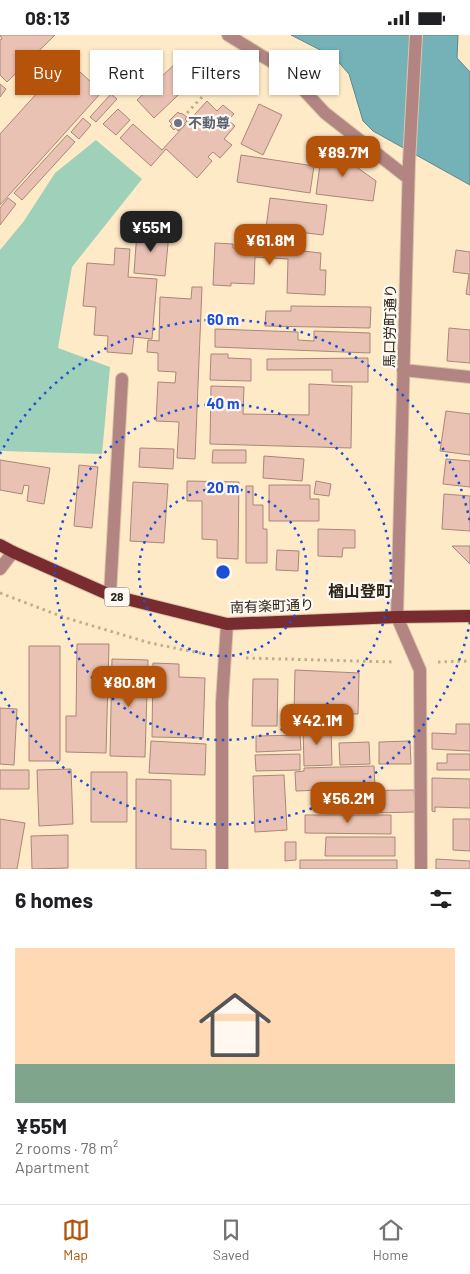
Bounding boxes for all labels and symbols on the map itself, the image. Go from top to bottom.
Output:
place label: 不動尊 [188,114,230,131]
marker: 不動尊 [172,117,184,129]
pin: ¥89.7M [302,135,384,178]
pin: ¥55M [121,211,181,253]
pin: ¥61.8M [229,223,311,266]
street label: 馬口労町通り [380,284,399,368]
text: 60 m [207,310,239,328]
text: 40 m [206,394,240,412]
text: 20 m [207,478,239,496]
centre of rings [214,563,232,581]
district label: 楢山登町 [328,581,392,600]
road number: 28 [104,587,130,607]
street label: 南有楽町通り [230,596,314,615]
pin: ¥80.8M [88,665,170,708]
pin: ¥42.1M [276,703,358,746]
pin: ¥56.2M [307,781,389,824]

